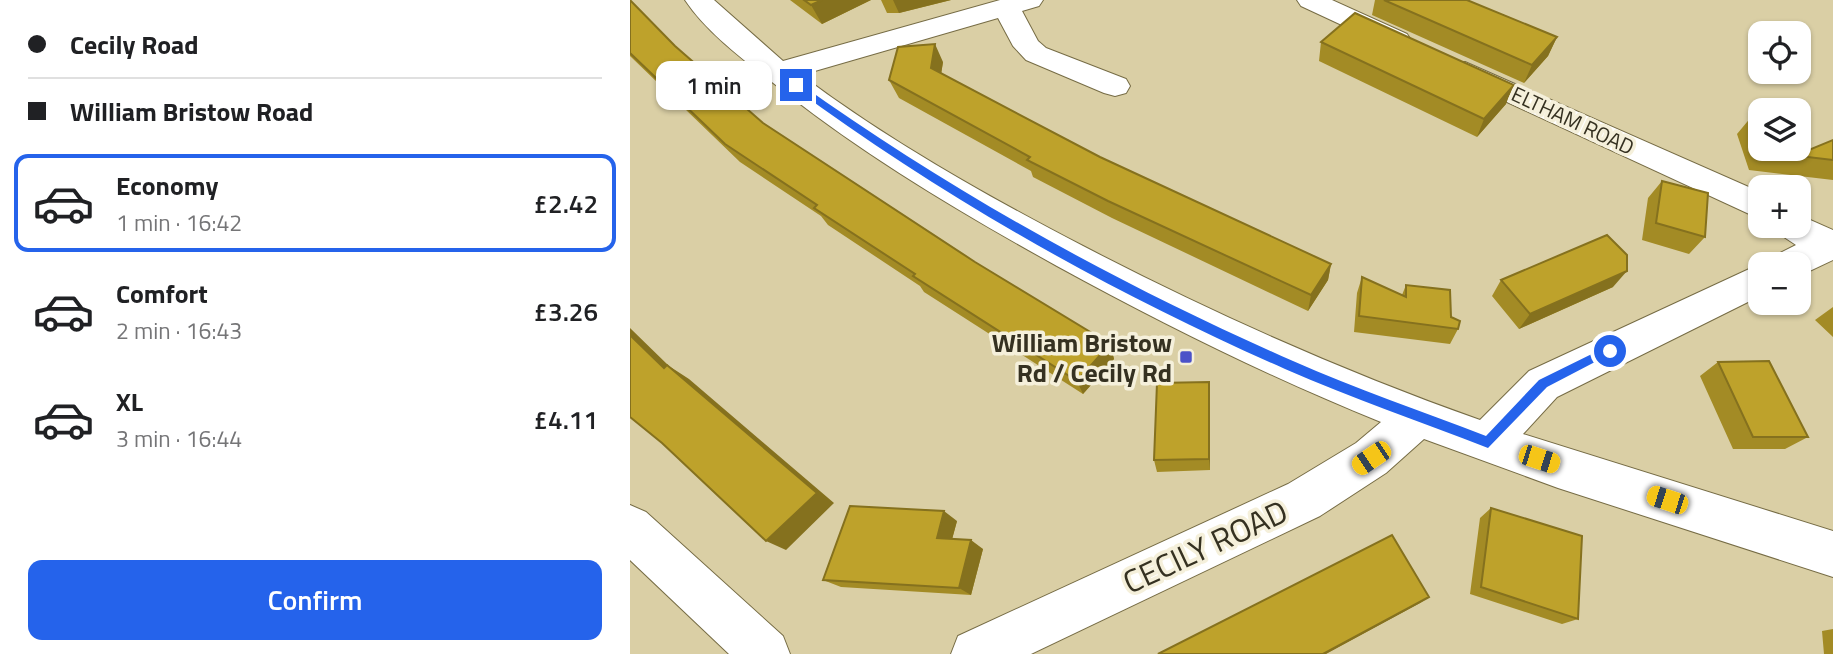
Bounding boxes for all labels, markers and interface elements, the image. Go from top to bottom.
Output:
map controls [1748,21,1811,315]
button: locate [1748,21,1811,84]
text: Cecily Road [70,25,199,64]
callout: 1 min [656,60,772,110]
text: 1 min [686,68,742,103]
route end [780,69,812,101]
street label: ELTHAM ROAD [1506,78,1640,162]
text: William Bristow Road [70,92,313,131]
button: layers [1748,98,1811,161]
text: Economy [116,166,218,205]
icon: car [32,172,95,235]
button: + [1748,175,1811,238]
text: £2.42 [534,184,598,223]
text: 1 min · 16:42 [116,205,242,240]
button: − [1748,252,1811,315]
text: Comfort [116,274,208,313]
icon: car [32,280,95,343]
text: £3.26 [534,292,598,331]
text: 2 min · 16:43 [116,313,242,348]
place label: William Bristow Rd / Cecily Rd [992,323,1172,392]
route start [1594,335,1626,367]
marker: William Bristow Rd / Cecily Rd [1178,349,1194,365]
text: XL [116,382,143,421]
icon: car [32,388,95,451]
text: £4.11 [534,400,598,439]
text: 3 min · 16:44 [116,421,242,456]
car [1348,438,1395,478]
car [1516,443,1563,475]
car [1644,484,1691,516]
street label: CECILY ROAD [1115,487,1295,605]
button: Confirm [28,560,602,640]

